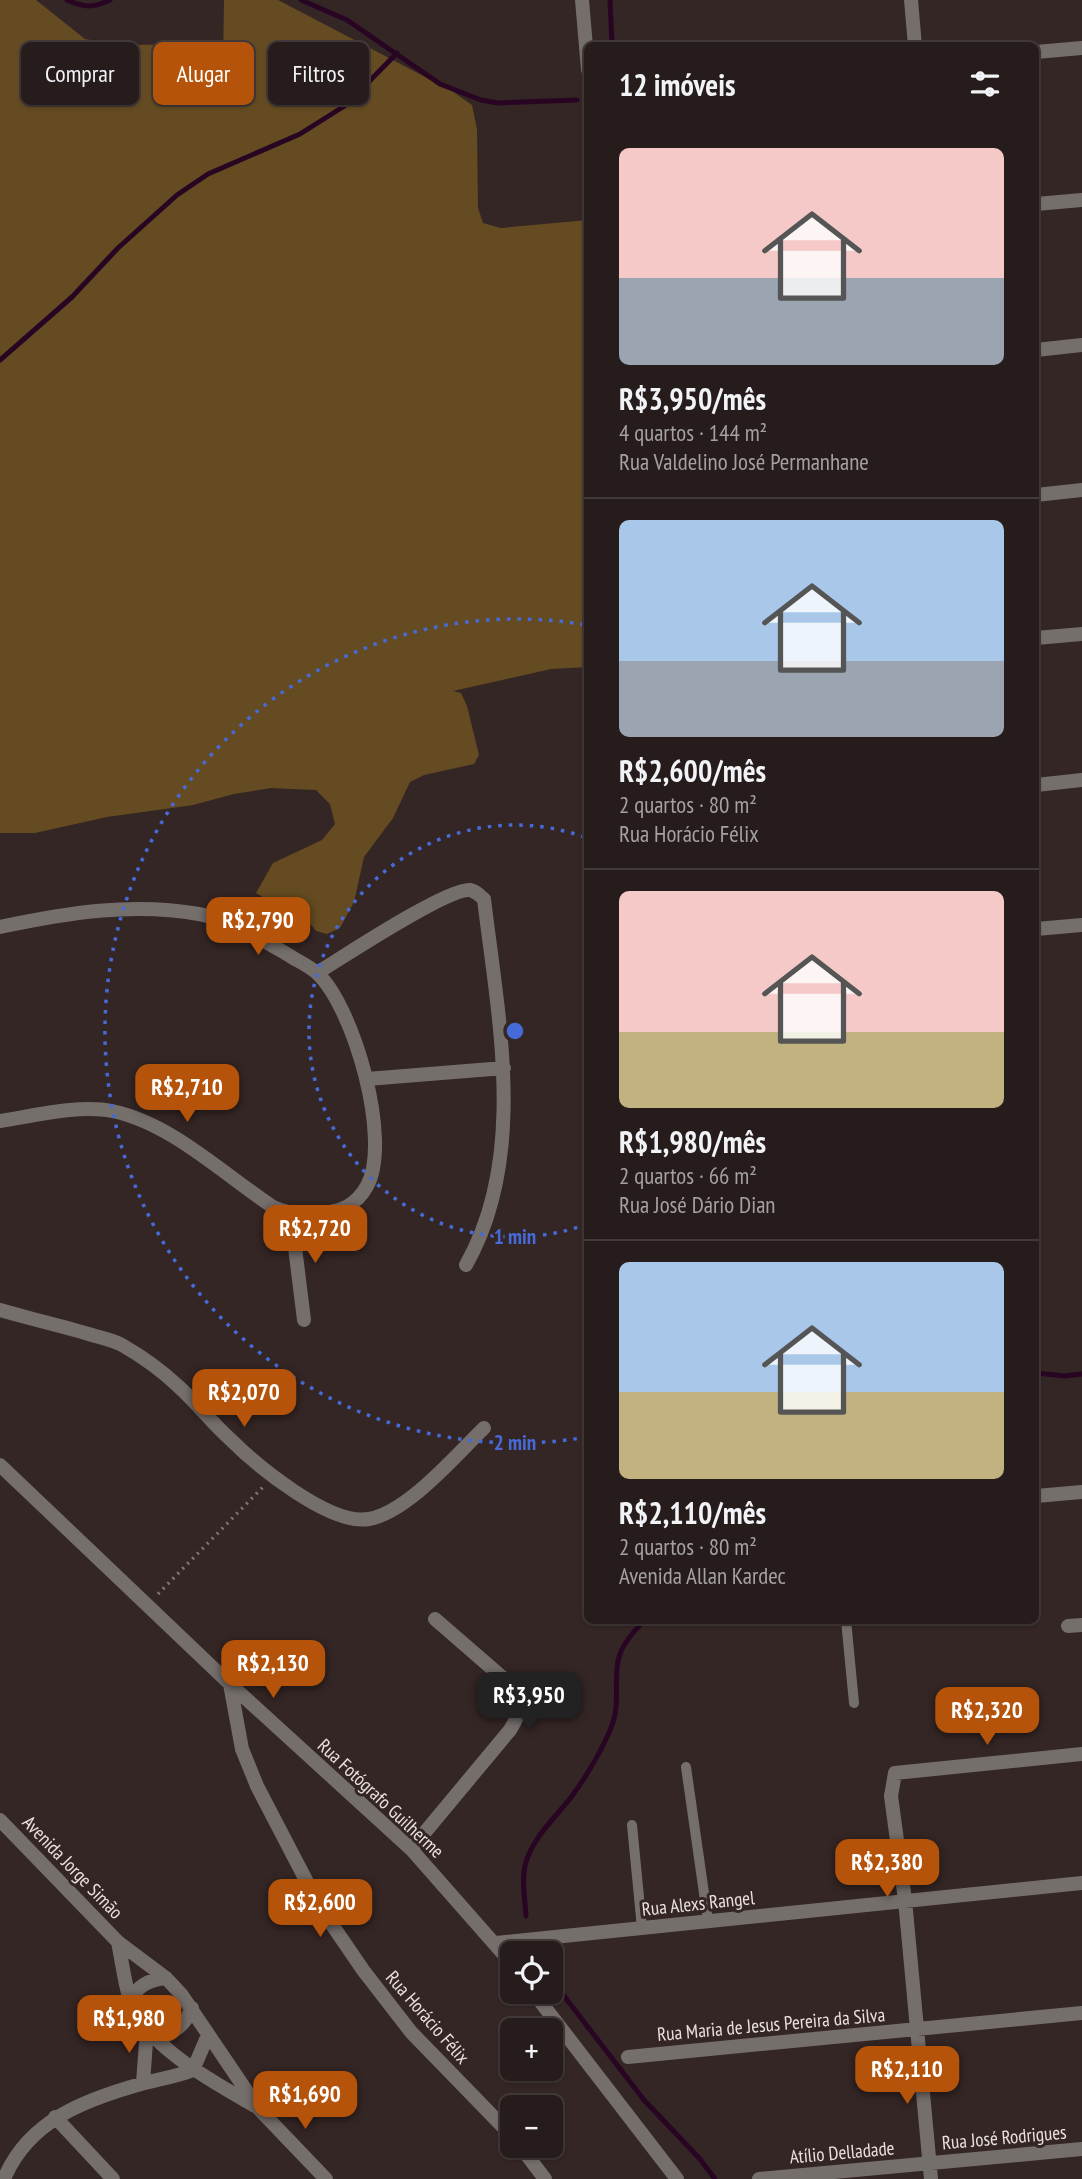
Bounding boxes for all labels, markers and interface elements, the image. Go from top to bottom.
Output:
chip: Comprar [21,42,139,105]
chip: Alugar [153,42,254,105]
chip: Filtros [268,42,369,105]
text: 12 imóveis [619,65,735,104]
icon: filters [966,65,1004,103]
icon: home [749,193,875,319]
text: R$3,950/mês [619,379,766,418]
text: 4 quartos · 144 m² [619,418,767,447]
text: Rua Valdelino José Permanhane [619,447,869,476]
icon: home [749,565,875,691]
text: R$2,600/mês [619,751,766,790]
text: 2 quartos · 80 m² [619,790,757,819]
text: Rua Horácio Félix [619,819,759,848]
pin: R$2,790 [193,898,323,957]
text: R$2,790 [222,905,294,934]
icon: home [749,936,875,1062]
centre of rings [503,1019,527,1043]
pin: R$2,710 [122,1064,252,1124]
text: R$2,710 [151,1072,223,1101]
text: R$1,980/mês [619,1122,766,1161]
text: 2 quartos · 66 m² [619,1161,757,1190]
text: Rua José Dário Dian [619,1190,775,1219]
pin: R$2,720 [250,1206,380,1265]
text: R$2,720 [279,1213,351,1242]
text: 1 min [494,1223,536,1250]
icon: home [749,1307,875,1433]
pin: R$2,070 [179,1370,309,1429]
text: R$2,070 [208,1377,280,1406]
text: 2 min [494,1429,536,1456]
text: R$2,110/mês [619,1493,766,1532]
text: 2 quartos · 80 m² [619,1532,757,1561]
text: Avenida Allan Kardec [619,1561,786,1590]
pin: R$2,130 [208,1640,338,1700]
text: R$2,130 [237,1648,309,1677]
pin: R$3,950 [464,1672,594,1732]
text: R$3,950 [493,1680,565,1709]
pin: R$2,320 [922,1688,1052,1747]
text: R$2,320 [951,1695,1023,1724]
street label: Rua Fotógrafo Guilherme [313,1733,449,1863]
street label: Avenida Jorge Simão [18,1810,128,1924]
pin: R$2,380 [822,1840,952,1899]
text: R$2,380 [851,1847,923,1876]
pin: R$2,600 [255,1880,385,1939]
street label: Rua Alexs Rangel [640,1885,756,1921]
text: R$2,600 [284,1887,356,1916]
map controls [500,1941,563,2158]
button: locate [500,1941,563,2004]
street label: Rua Horácio Félix [381,1966,475,2069]
pin: R$1,980 [64,1996,194,2055]
street label: Rua Maria de Jesus Pereira da Silva [656,2002,886,2046]
text: R$1,980 [93,2003,165,2032]
button: + [500,2018,563,2081]
pin: R$2,110 [842,2046,972,2106]
text: R$2,110 [871,2054,943,2083]
pin: R$1,690 [240,2072,370,2131]
text: R$1,690 [269,2079,341,2108]
button: − [500,2095,563,2158]
street label: Rua José Rodrigues [941,2120,1067,2154]
street label: Atílio Delladade [789,2135,896,2169]

